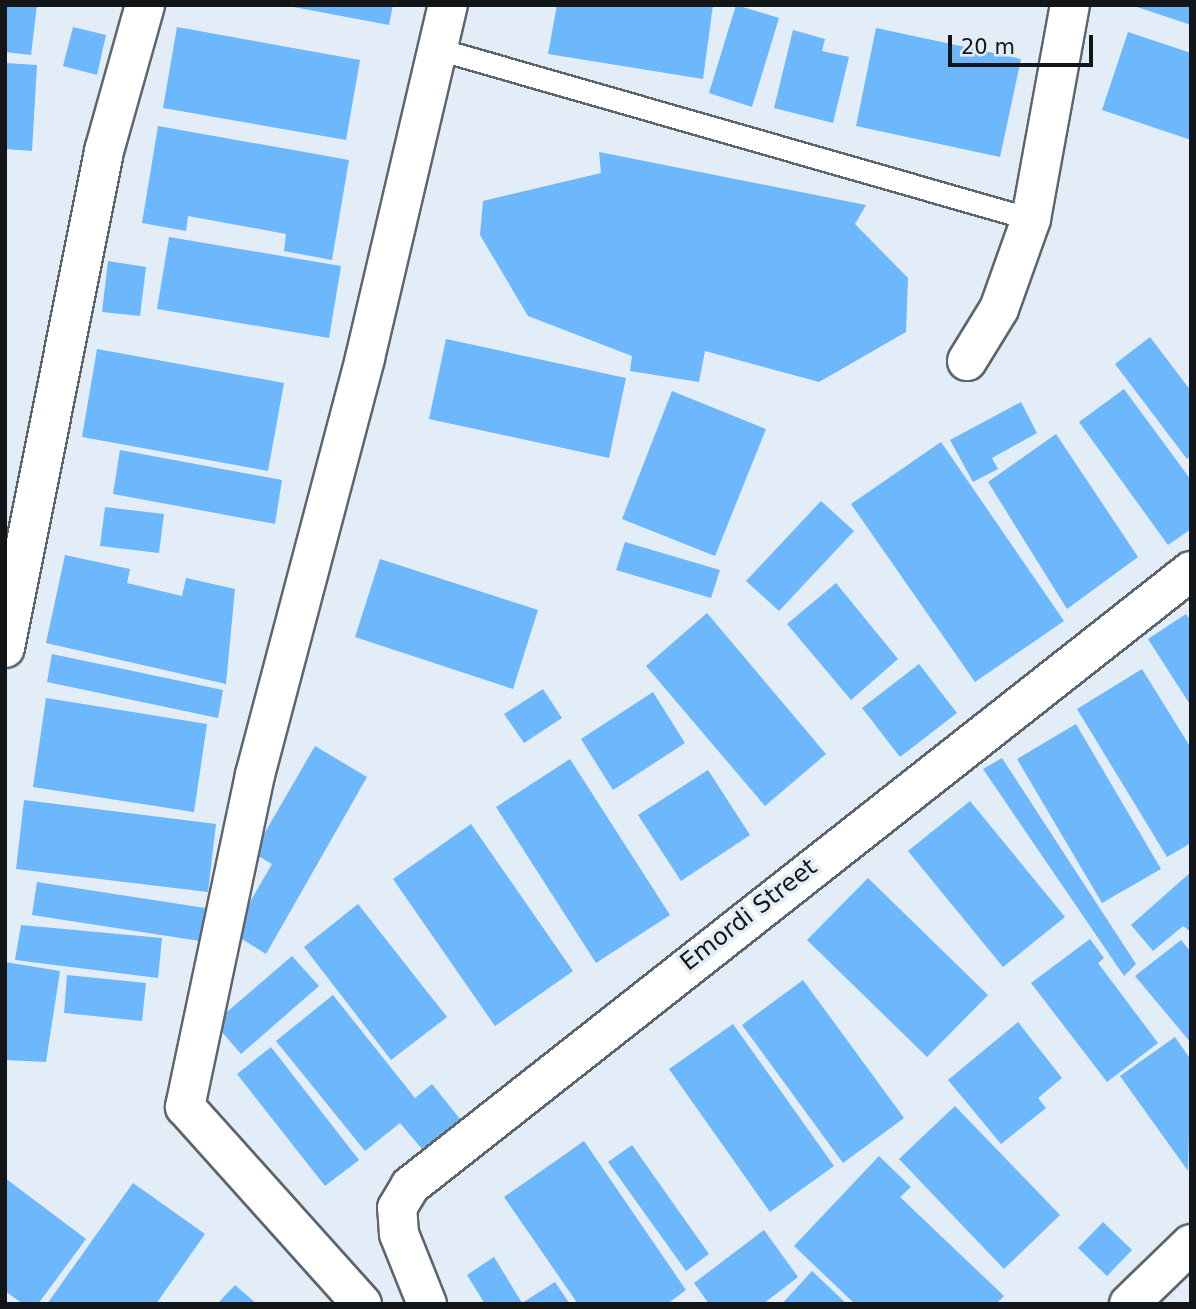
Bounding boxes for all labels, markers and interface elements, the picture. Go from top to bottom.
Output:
scale bar [951,21,1096,65]
text: 20 m [961,35,1015,59]
street label: Emordi Street [675,853,823,977]

